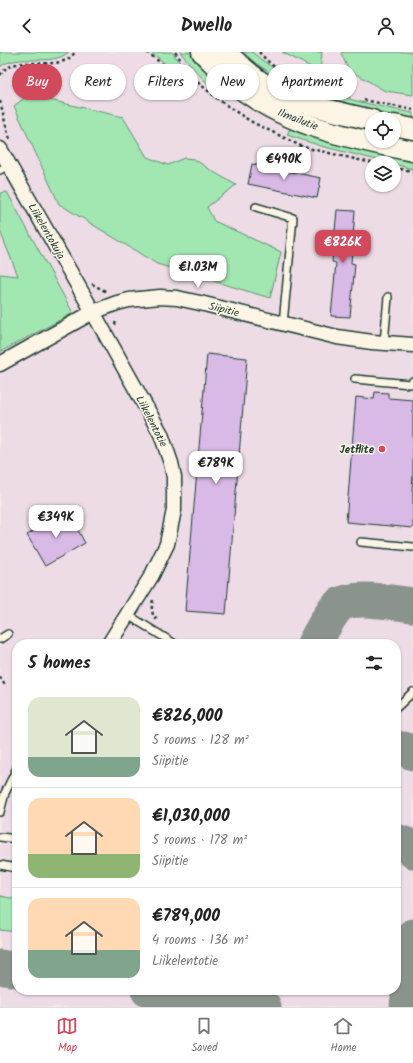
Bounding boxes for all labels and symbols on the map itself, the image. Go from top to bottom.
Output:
street label: Ilmailutie [275,104,321,136]
pin: €490K [256,147,312,181]
street label: Liikelentokuja [23,200,70,263]
pin: €826K [315,230,371,264]
pin: €1.03M [165,255,231,289]
street label: Siipitie [207,298,241,322]
street label: Liikelentotie [130,392,172,450]
place label: Jetflite [339,441,375,459]
marker: Jetflite [377,444,387,454]
pin: €789K [188,451,244,485]
pin: €349K [28,505,84,539]

